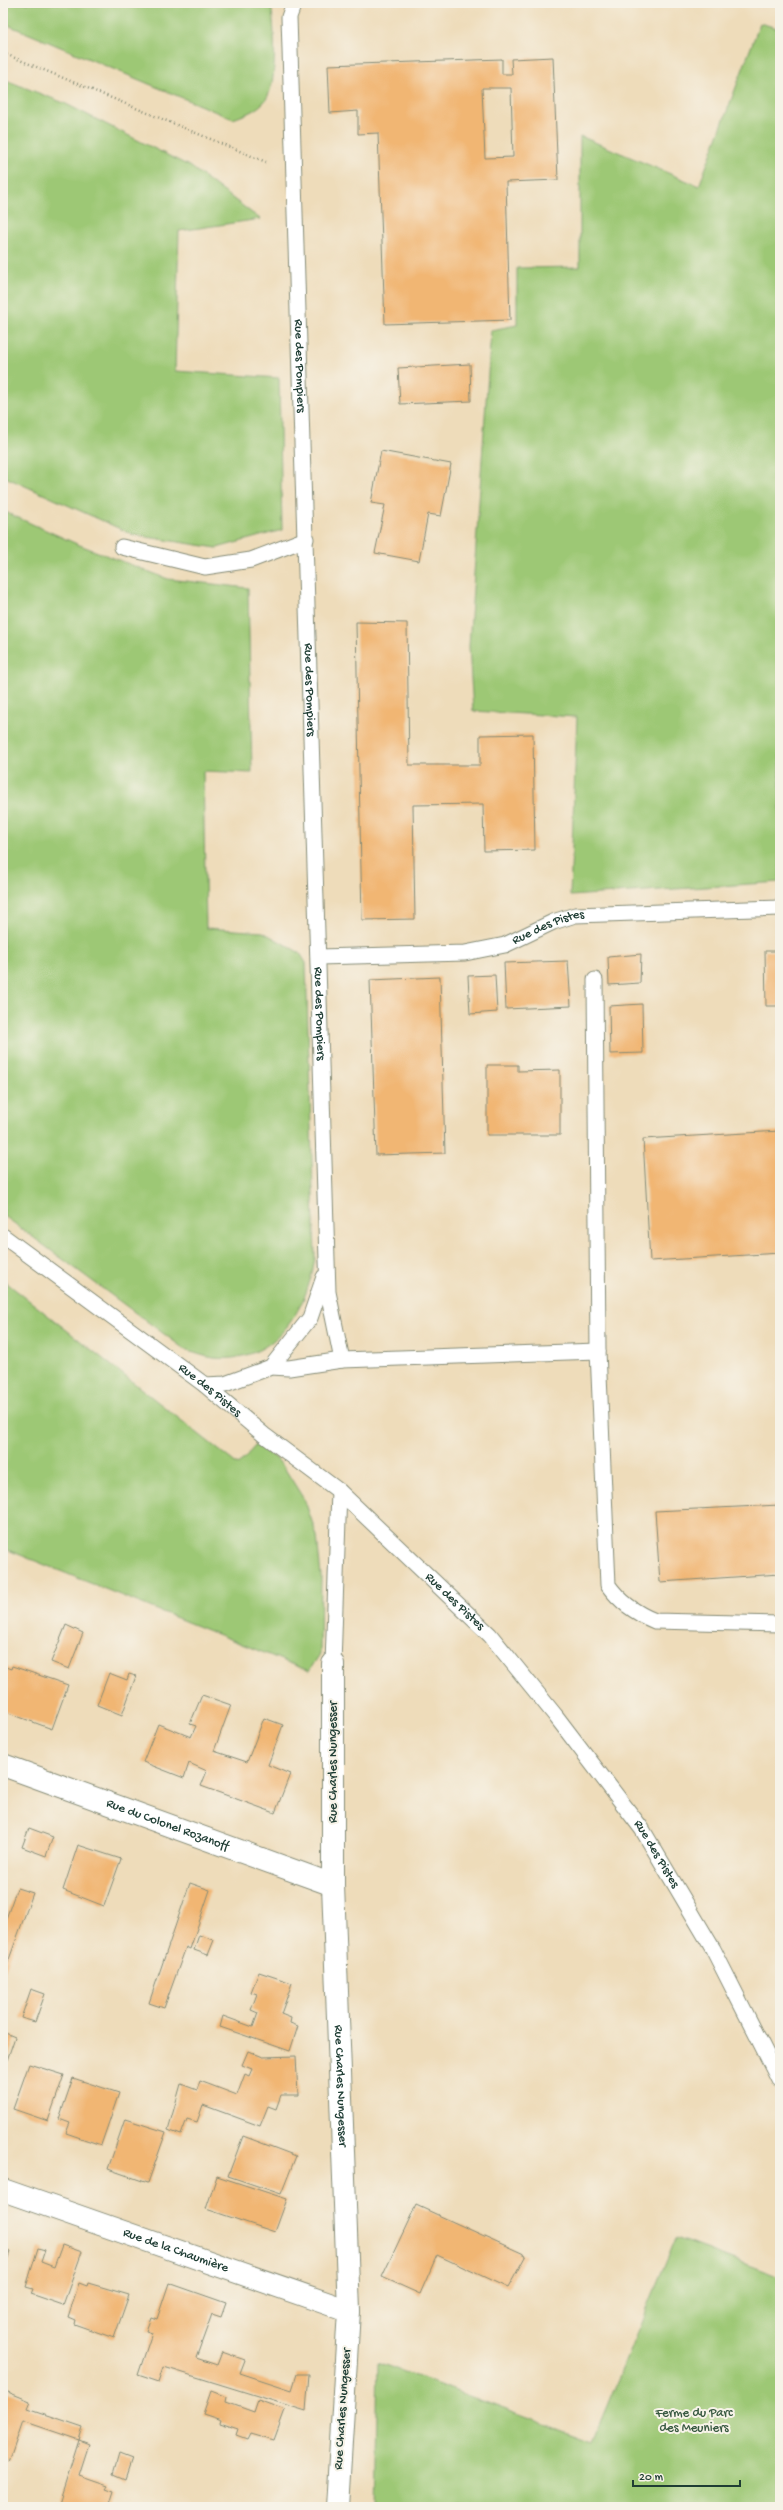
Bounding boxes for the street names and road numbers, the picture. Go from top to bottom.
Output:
street label: Rue des Pompiers [291,319,309,414]
street label: Rue des Pompiers [301,643,319,738]
street label: Rue des Pistes [510,907,586,948]
street label: Rue des Pompiers [311,967,328,1062]
street label: Rue des Pistes [175,1360,245,1421]
street label: Rue des Pistes [422,1570,489,1634]
street label: Rue Charles Nungesser [326,1700,341,1823]
street label: Rue du Colonel Rozanoff [104,1796,232,1854]
street label: Rue des Pistes [630,1817,683,1892]
street label: Rue Charles Nungesser [331,2025,350,2148]
street label: Rue de la Chaumière [121,2225,231,2276]
street label: Rue Charles Nungesser [331,2346,355,2470]

